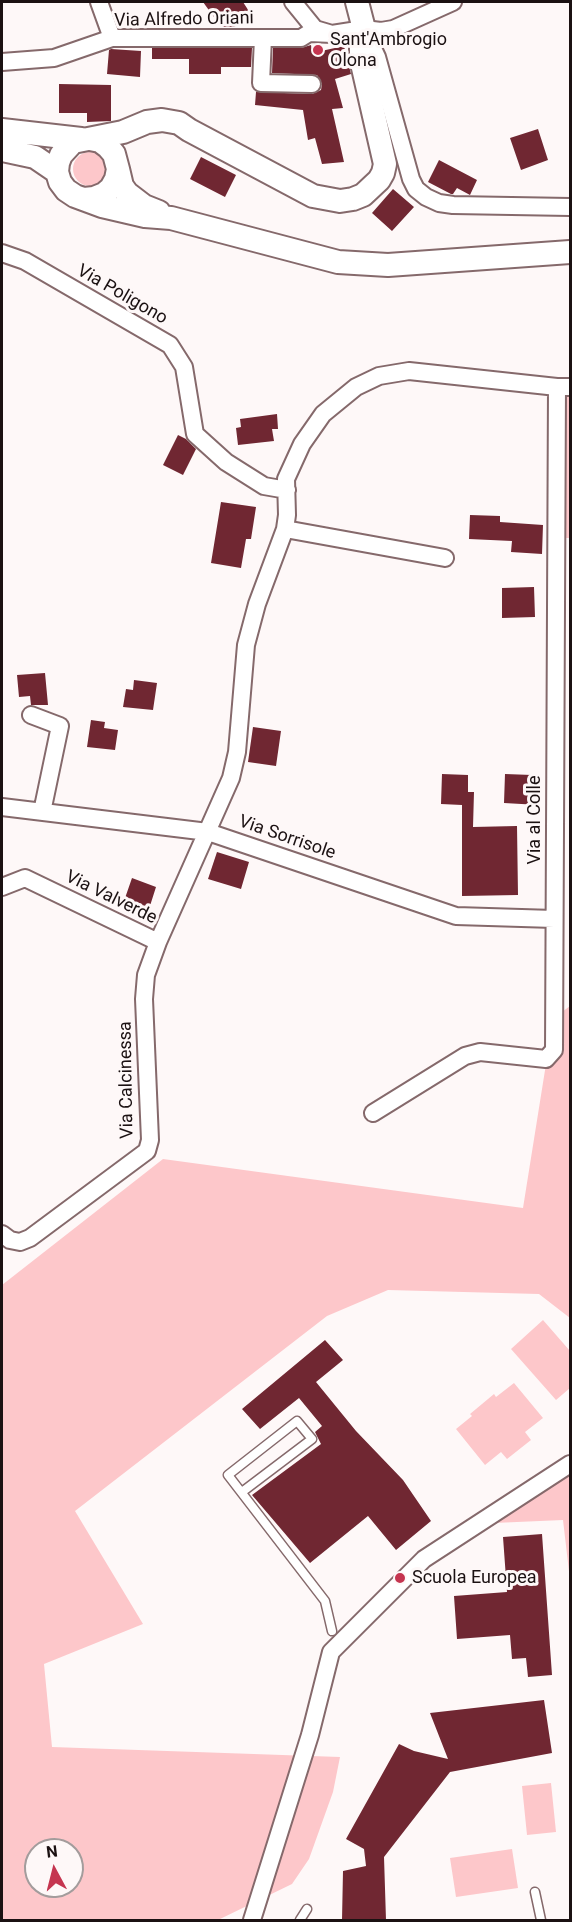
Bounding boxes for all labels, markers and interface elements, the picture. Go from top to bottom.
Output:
street label: Via Alfredo Oriani [114,8,254,32]
place label: Sant'Ambrogio Olona [330,29,447,72]
marker: Sant'Ambrogio Olona [311,43,325,57]
street label: Via Poligono [73,260,171,330]
street label: Via al Colle [524,775,546,865]
street label: Via Sorrisole [236,811,338,865]
street label: Via Valverde [62,867,160,929]
street label: Via Calcinessa [115,1021,139,1139]
place label: Scuola Europea [412,1567,537,1589]
marker: Scuola Europea [393,1571,407,1585]
north arrow [24,1838,84,1898]
text: N [45,1842,59,1862]

